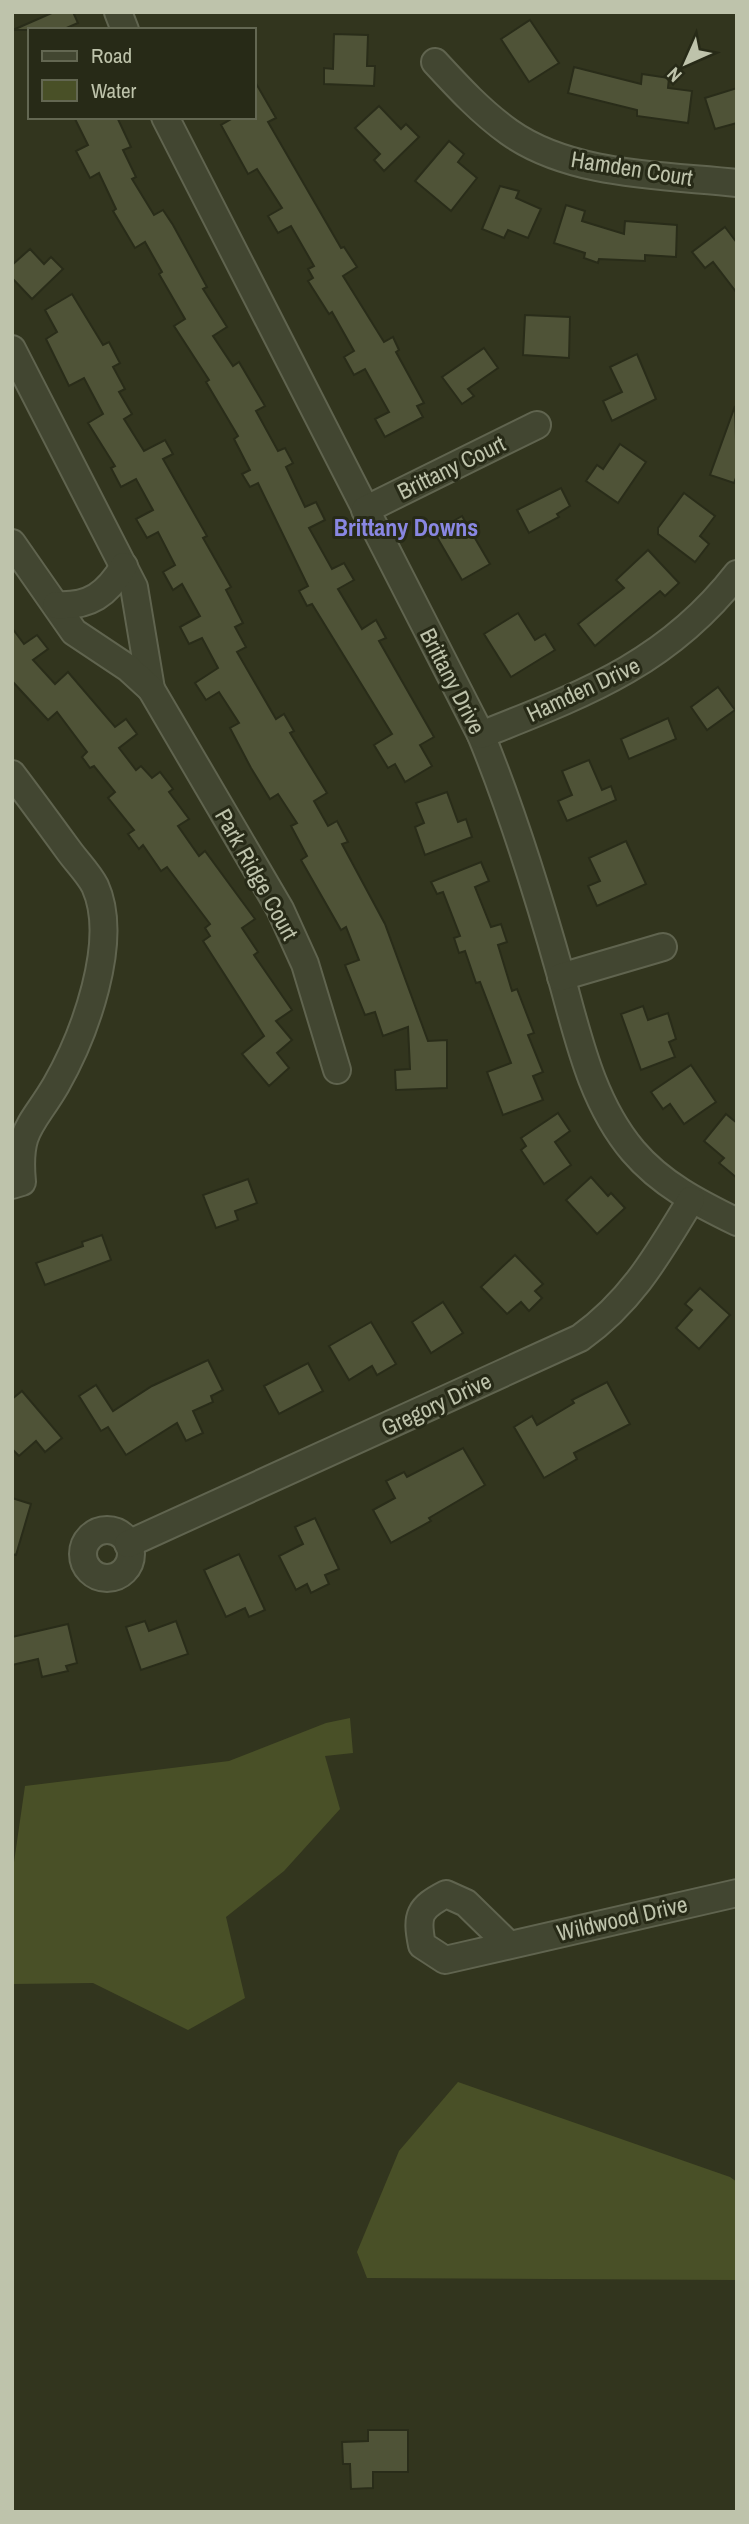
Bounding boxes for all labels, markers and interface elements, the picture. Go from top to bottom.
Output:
legend [28,28,256,119]
north arrow [651,28,721,98]
text: Road [91,41,132,70]
text: N [661,62,687,88]
text: Water [91,76,137,105]
street label: Hamden Court [569,143,695,193]
street label: Brittany Court [392,428,510,506]
district label: Brittany Downs [334,511,478,543]
street label: Brittany Drive [413,623,493,739]
street label: Hamden Drive [521,649,645,729]
street label: Park Ridge Court [208,803,306,945]
street label: Gregory Drive [376,1365,496,1443]
street label: Wildwood Drive [554,1888,690,1948]

